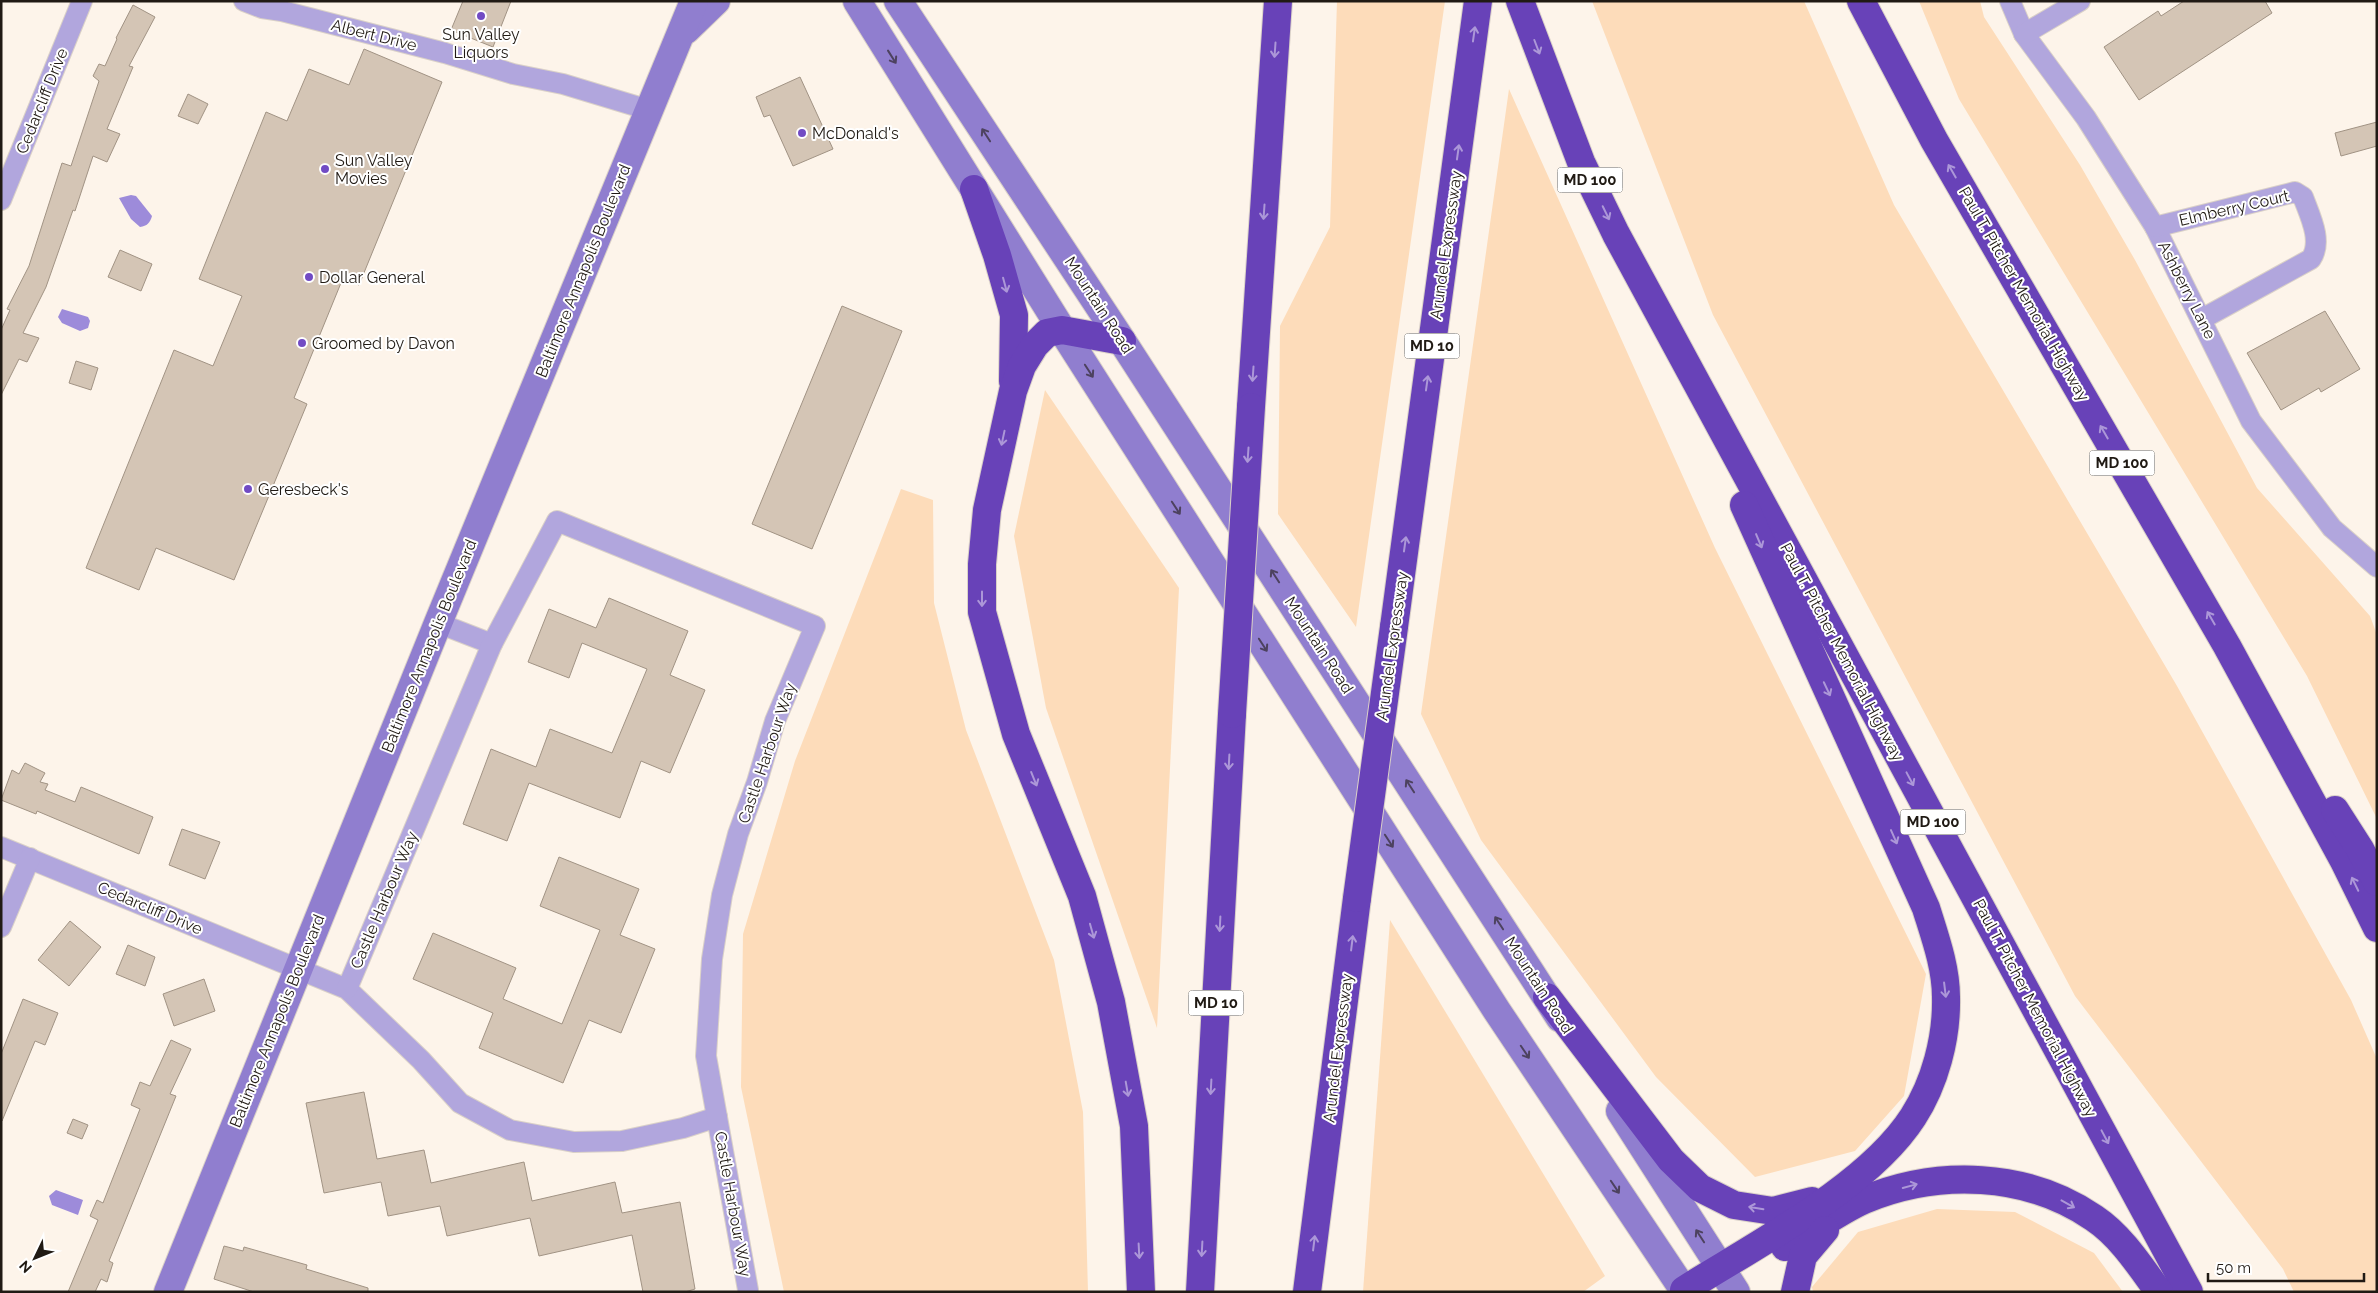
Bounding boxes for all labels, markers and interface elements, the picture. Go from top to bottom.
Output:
marker: Sun Valley Liquors [475,10,487,22]
street label: Albert Drive [329,15,419,55]
place label: Sun Valley Liquors [442,25,520,62]
one-way arrow [1469,26,1479,42]
one-way arrow [1533,39,1542,54]
one-way arrow [1270,42,1279,58]
street label: Cedarcliff Drive [12,45,72,157]
one-way arrow [887,50,897,64]
place label: McDonald's [812,124,899,143]
marker: McDonald's [796,127,808,139]
one-way arrow [981,128,992,142]
one-way arrow [1453,144,1463,160]
place label: Sun Valley Movies [335,151,413,188]
street label: Baltimore Annapolis Boulevard [531,162,635,380]
marker: Sun Valley Movies [319,163,331,175]
one-way arrow [1947,163,1957,178]
road number: MD 100 [1558,168,1622,192]
street label: Arundel Expressway [1426,169,1466,321]
street label: Paul T. Pitcher Memorial Highway [1955,183,2093,405]
street label: Elmberry Court [2177,186,2292,230]
one-way arrow [1259,204,1269,220]
one-way arrow [1602,205,1611,220]
street label: Ashberry Lane [2154,238,2220,342]
street label: Mountain Road [1061,253,1137,357]
place label: Dollar General [319,268,426,287]
marker: Dollar General [303,271,315,283]
one-way arrow [1001,277,1011,293]
place label: Groomed by Davon [312,334,455,353]
road number: MD 10 [1404,334,1460,358]
marker: Groomed by Davon [296,337,308,349]
one-way arrow [1084,364,1094,378]
one-way arrow [1249,366,1258,382]
one-way arrow [1422,375,1432,391]
one-way arrow [2098,426,2108,440]
one-way arrow [997,430,1007,446]
one-way arrow [1244,447,1253,463]
road number: MD 100 [2090,450,2154,476]
place label: Geresbeck's [258,480,349,499]
marker: Geresbeck's [242,483,254,495]
one-way arrow [1171,501,1181,515]
one-way arrow [1755,533,1765,548]
one-way arrow [1401,536,1411,552]
street label: Baltimore Annapolis Boulevard [377,537,481,755]
street label: Paul T. Pitcher Memorial Highway [1776,540,1908,765]
one-way arrow [1269,570,1279,584]
street label: Arundel Expressway [1372,570,1412,722]
one-way arrow [977,590,987,607]
street label: Mountain Road [1281,593,1357,697]
one-way arrow [2206,612,2216,626]
one-way arrow [1258,638,1269,652]
street label: Castle Harbour Way [734,680,800,826]
one-way arrow [1823,681,1832,696]
one-way arrow [1225,754,1234,770]
one-way arrow [1030,771,1039,786]
one-way arrow [1906,771,1915,786]
one-way arrow [1405,780,1415,794]
road number: MD 100 [1900,810,1966,834]
street label: Castle Harbour Way [346,828,422,972]
one-way arrow [1890,829,1900,844]
one-way arrow [1383,834,1394,848]
street label: Cedarcliff Drive [95,877,205,939]
one-way arrow [2350,877,2360,892]
street label: Paul T. Pitcher Memorial Highway [1969,896,2101,1121]
street label: Baltimore Annapolis Boulevard [225,912,329,1130]
one-way arrow [1216,916,1225,932]
one-way arrow [1493,916,1503,930]
one-way arrow [1087,922,1097,938]
street label: Mountain Road [1501,933,1577,1037]
one-way arrow [1347,936,1357,952]
street label: Arundel Expressway [1319,972,1357,1124]
one-way arrow [1940,982,1950,998]
road number: MD 10 [1188,990,1244,1016]
one-way arrow [1520,1044,1530,1058]
one-way arrow [1207,1078,1216,1094]
one-way arrow [1123,1081,1133,1097]
one-way arrow [2101,1129,2110,1144]
street label: Castle Harbour Way [711,1130,755,1279]
one-way arrow [1610,1179,1620,1193]
one-way arrow [1902,1181,1918,1190]
one-way arrow [2060,1199,2075,1209]
one-way arrow [1748,1203,1764,1213]
one-way arrow [1695,1229,1706,1243]
north arrow [10,1233,60,1283]
one-way arrow [1309,1236,1319,1252]
one-way arrow [1198,1241,1207,1257]
one-way arrow [1134,1243,1143,1259]
scale bar [2208,1250,2364,1282]
text: N [16,1258,35,1276]
text: 50 m [2216,1259,2251,1277]

